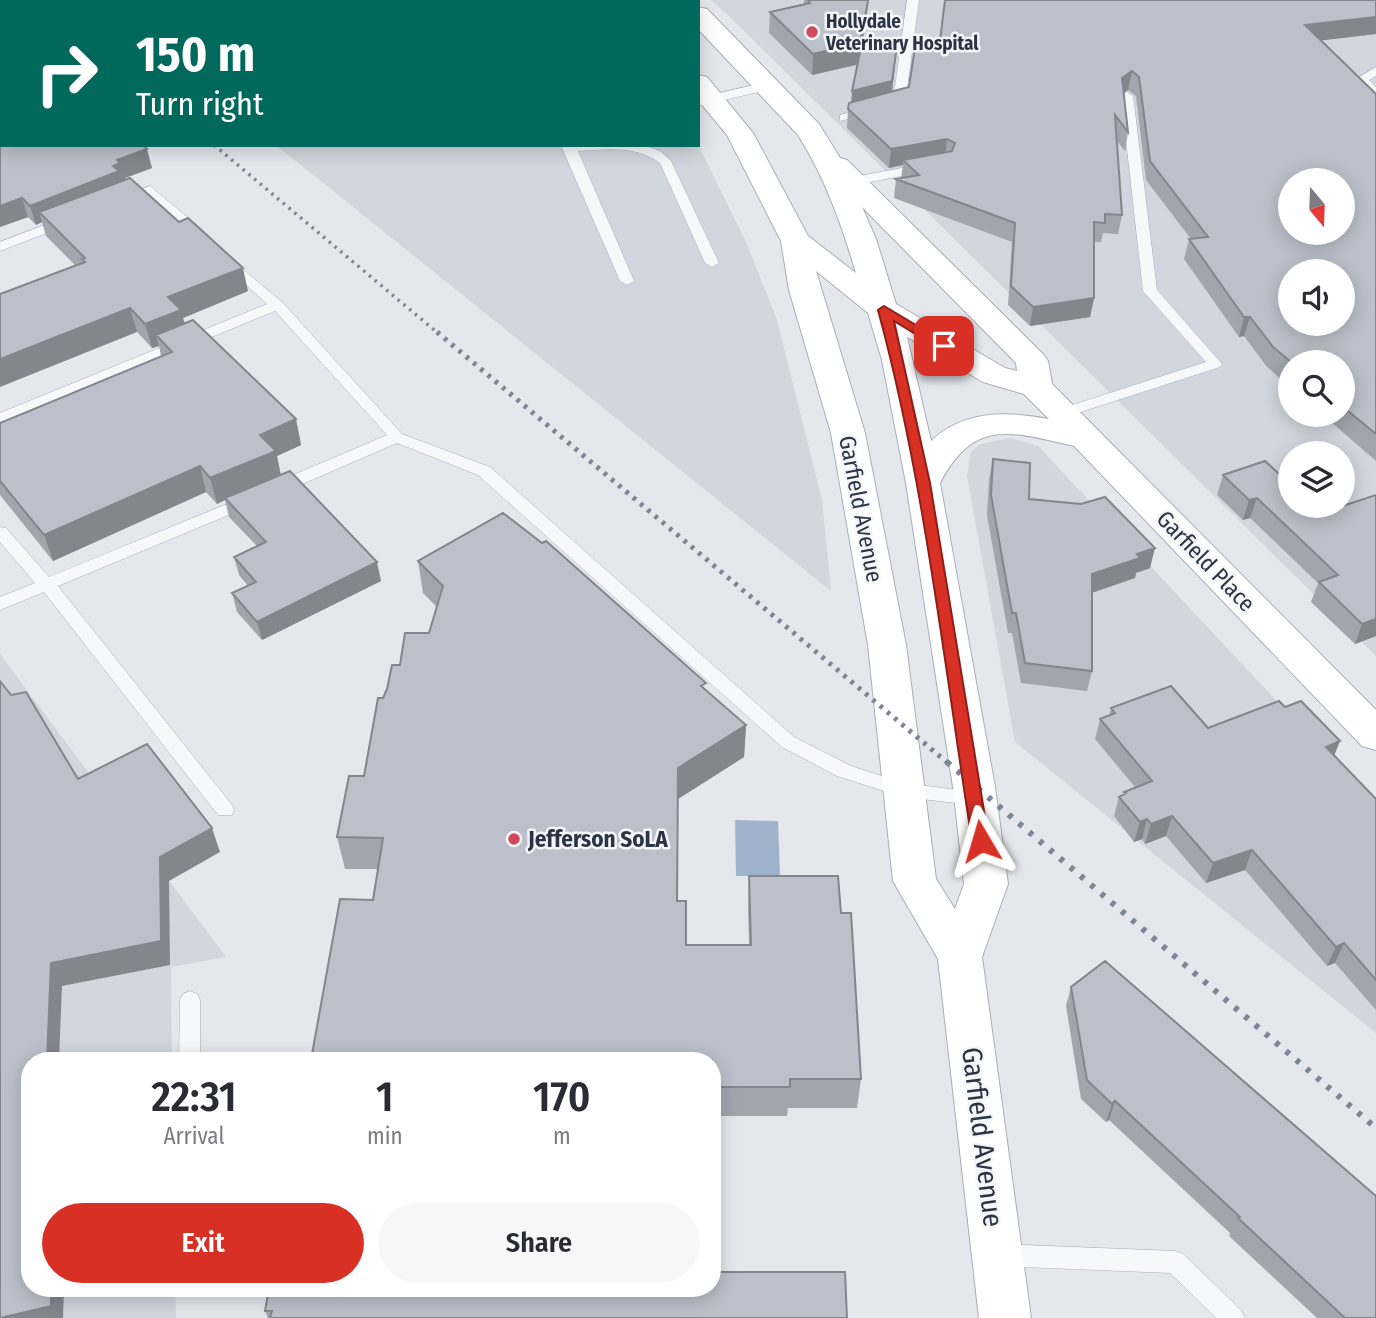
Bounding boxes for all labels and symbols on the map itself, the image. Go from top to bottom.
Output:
place label: Hollydale Veterinary Hospital [825,10,979,55]
marker: Hollydale Veterinary Hospital [804,24,820,40]
north arrow [1278,168,1354,245]
pin [914,316,974,376]
street label: Garfield Avenue [833,433,889,585]
street label: Garfield Place [1151,505,1261,617]
position arrow [944,804,1018,878]
place label: Jefferson SoLA [527,825,668,853]
marker: Jefferson SoLA [506,831,522,847]
street label: Garfield Avenue [955,1045,1010,1229]

